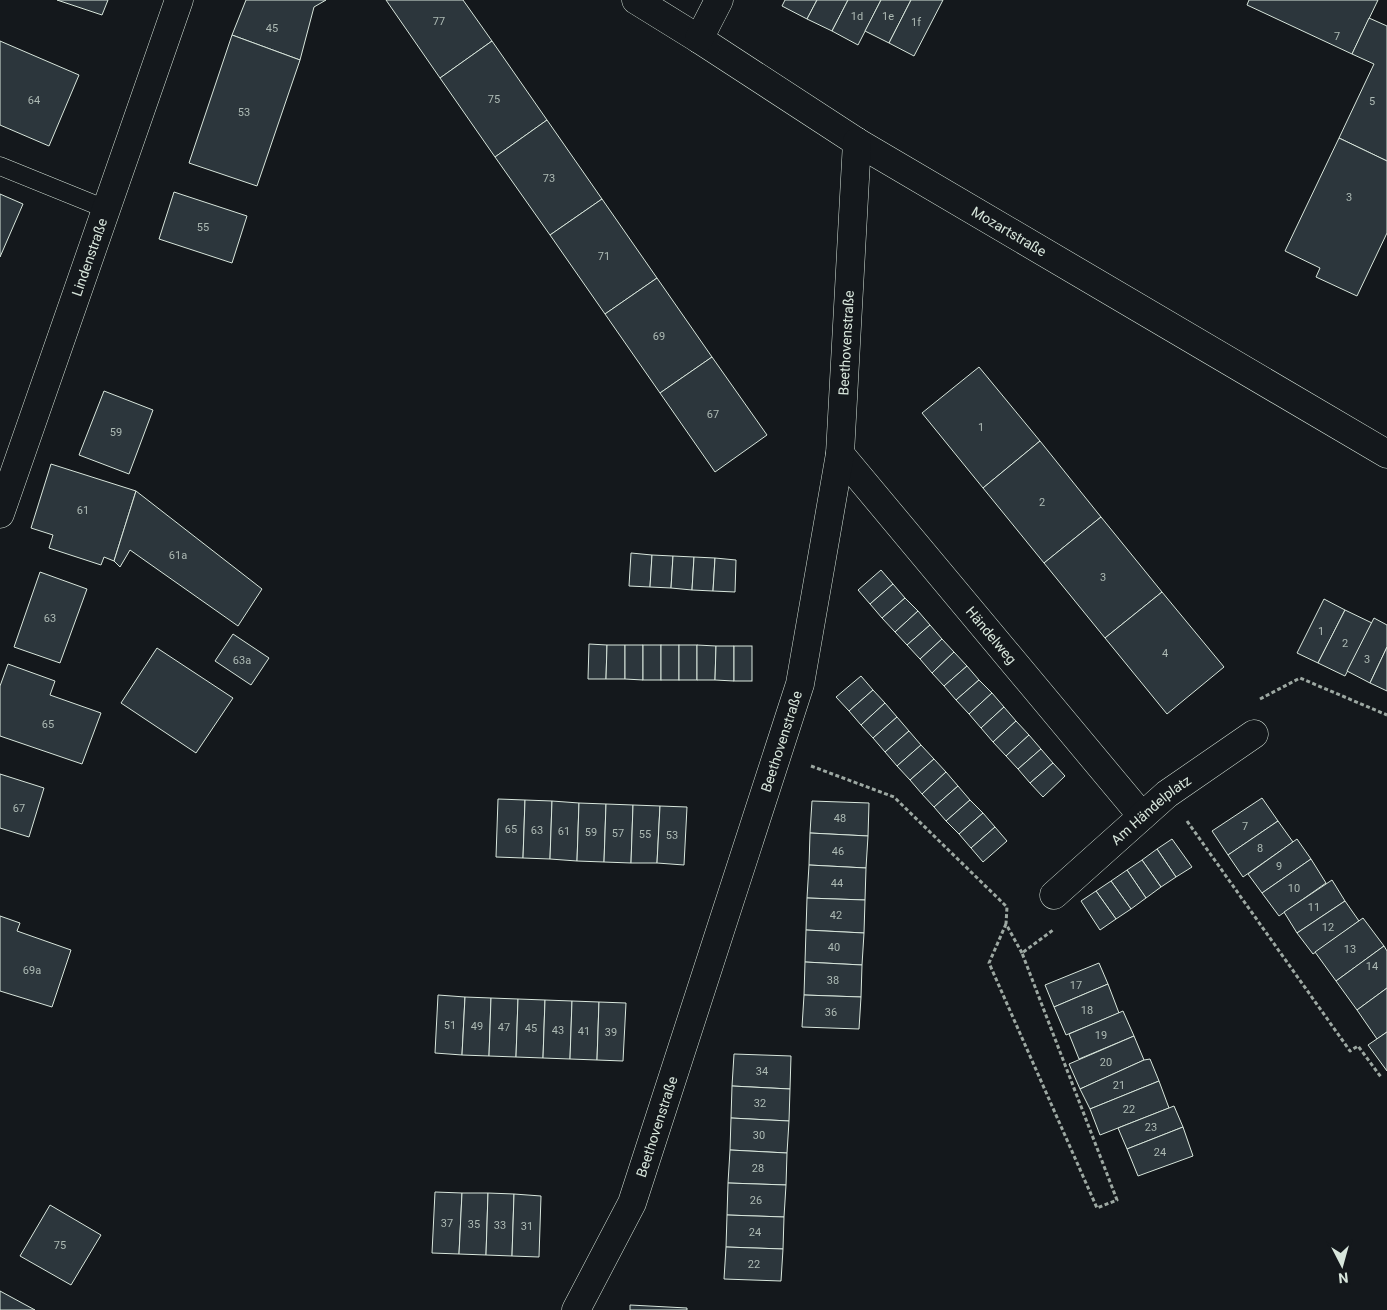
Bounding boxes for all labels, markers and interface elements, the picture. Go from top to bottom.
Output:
house number: 1d [851,10,863,23]
house number: 1e [882,10,894,23]
house number: 77 [433,15,445,28]
house number: 1f [911,16,921,29]
house number: 45 [266,22,278,35]
house number: 7 [1334,30,1340,43]
house number: 75 [488,93,500,106]
house number: 64 [28,94,40,107]
house number: 5 [1369,95,1375,108]
house number: 53 [238,106,250,119]
house number: 73 [543,172,555,185]
house number: 3 [1346,191,1352,204]
street label: Mozartstraße [969,203,1049,260]
street label: Lindenstraße [69,216,110,298]
house number: 55 [197,221,209,234]
house number: 71 [598,250,610,263]
street label: Beethovenstraße [835,290,857,396]
house number: 69 [653,330,665,343]
house number: 67 [707,408,719,421]
house number: 1 [978,421,984,434]
house number: 59 [110,426,122,439]
house number: 2 [1039,496,1045,509]
house number: 61 [77,504,89,517]
house number: 61a [169,549,187,562]
house number: 3 [1100,571,1106,584]
street label: Händelweg [963,603,1020,667]
house number: 63 [44,612,56,625]
house number: 1 [1318,625,1324,638]
house number: 2 [1342,637,1348,650]
house number: 4 [1162,647,1168,660]
house number: 3 [1364,653,1370,666]
house number: 63a [233,654,251,667]
street label: Beethovenstraße [758,689,805,794]
house number: 65 [42,718,54,731]
street label: Am Händelplatz [1108,772,1194,848]
house number: 67 [13,802,25,815]
house number: 48 [834,812,846,825]
house number: 7 [1242,820,1248,833]
house number: 65 [505,823,517,836]
house number: 63 [531,824,543,837]
house number: 61 [558,825,570,838]
house number: 59 [585,826,597,839]
house number: 57 [612,827,624,840]
house number: 55 [639,828,651,841]
house number: 53 [666,829,678,842]
house number: 8 [1257,842,1263,855]
house number: 46 [832,845,844,858]
house number: 9 [1276,860,1282,873]
house number: 44 [831,877,843,890]
house number: 10 [1288,882,1300,895]
house number: 11 [1308,901,1320,914]
house number: 42 [830,909,842,922]
house number: 12 [1322,921,1334,934]
house number: 40 [828,941,840,954]
house number: 13 [1344,943,1356,956]
house number: 14 [1366,960,1378,973]
house number: 69a [23,964,41,977]
house number: 38 [827,974,839,987]
house number: 17 [1070,979,1082,992]
house number: 18 [1081,1004,1093,1017]
house number: 36 [825,1006,837,1019]
house number: 51 [444,1019,456,1032]
house number: 49 [471,1020,483,1033]
house number: 47 [498,1021,510,1034]
house number: 45 [525,1022,537,1035]
house number: 43 [552,1024,564,1037]
house number: 41 [578,1025,590,1038]
house number: 39 [605,1026,617,1039]
house number: 19 [1095,1029,1107,1042]
house number: 20 [1100,1056,1112,1069]
house number: 34 [756,1065,768,1078]
street label: Beethovenstraße [633,1074,681,1179]
house number: 21 [1113,1079,1125,1092]
house number: 32 [754,1097,766,1110]
house number: 22 [1123,1103,1135,1116]
house number: 23 [1145,1121,1157,1134]
house number: 30 [753,1129,765,1142]
house number: 24 [1154,1146,1166,1159]
house number: 28 [752,1162,764,1175]
house number: 26 [750,1194,762,1207]
house number: 37 [441,1217,453,1230]
house number: 35 [468,1218,480,1231]
house number: 33 [494,1219,506,1232]
house number: 31 [521,1220,533,1233]
house number: 24 [749,1226,761,1239]
house number: 75 [54,1239,66,1252]
north arrow [1317,1240,1367,1290]
house number: 22 [748,1258,760,1271]
text: N [1338,1269,1349,1286]

